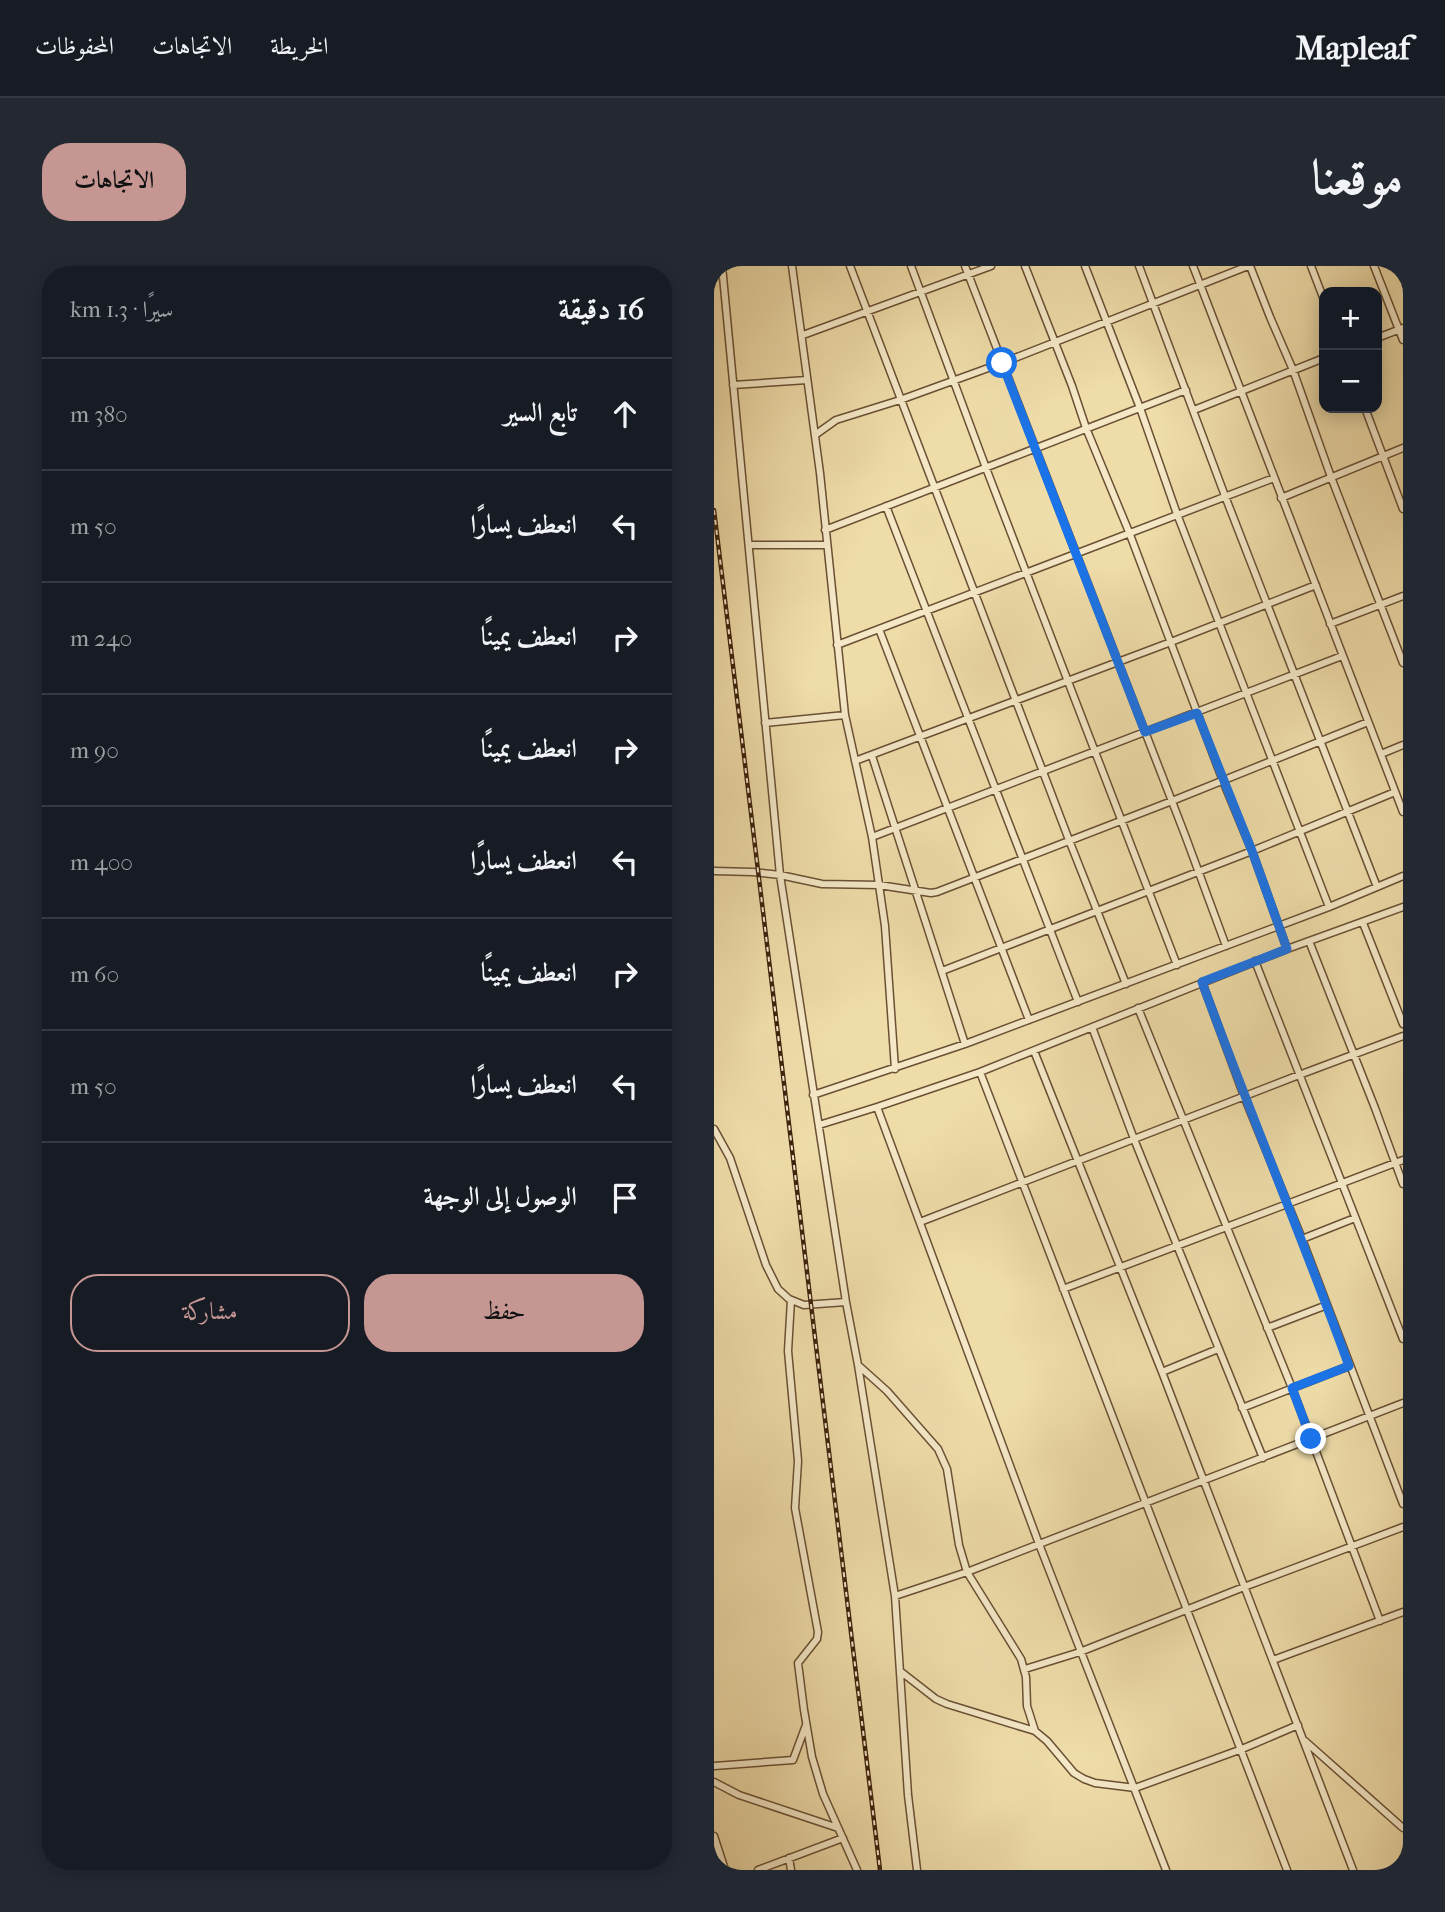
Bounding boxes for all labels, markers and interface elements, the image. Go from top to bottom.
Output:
text: Mapleaf [1296,29,1410,68]
text: المحفوظات [35,32,114,60]
text: الاتجاهات [152,32,232,60]
text: الخريطة [270,32,329,60]
button: الاتجاهات [42,143,186,221]
text: موقعنا [1311,149,1403,207]
map controls [1319,287,1382,413]
button: + [1319,287,1382,350]
text: 16 دقيقة [558,292,644,327]
text: سيرًا · 1.3 km [70,296,173,323]
route start [986,347,1017,378]
button: − [1319,350,1382,413]
icon: ahead [606,395,644,433]
text: تابع السير [504,397,577,428]
text: 380 m [70,401,128,428]
icon: left [606,507,644,545]
text: انعطف يسارًا [470,509,577,540]
text: 50 m [70,513,117,540]
icon: right [606,619,644,657]
text: انعطف يمينًا [481,621,577,652]
text: 240 m [70,625,132,652]
icon: right [606,731,644,769]
text: انعطف يمينًا [481,733,577,764]
text: 90 m [70,737,119,764]
icon: left [606,843,644,881]
text: انعطف يسارًا [470,845,577,876]
text: 400 m [70,849,133,876]
icon: right [606,955,644,993]
text: انعطف يمينًا [481,957,577,988]
text: 60 m [70,961,119,988]
icon: left [606,1067,644,1105]
text: انعطف يسارًا [470,1069,577,1100]
text: 50 m [70,1073,117,1100]
icon: arrive [606,1179,644,1217]
text: الوصول إلى الوجهة [423,1181,577,1212]
button: مشاركة [70,1274,350,1352]
button: حفظ [364,1274,644,1352]
route end [1295,1423,1326,1454]

